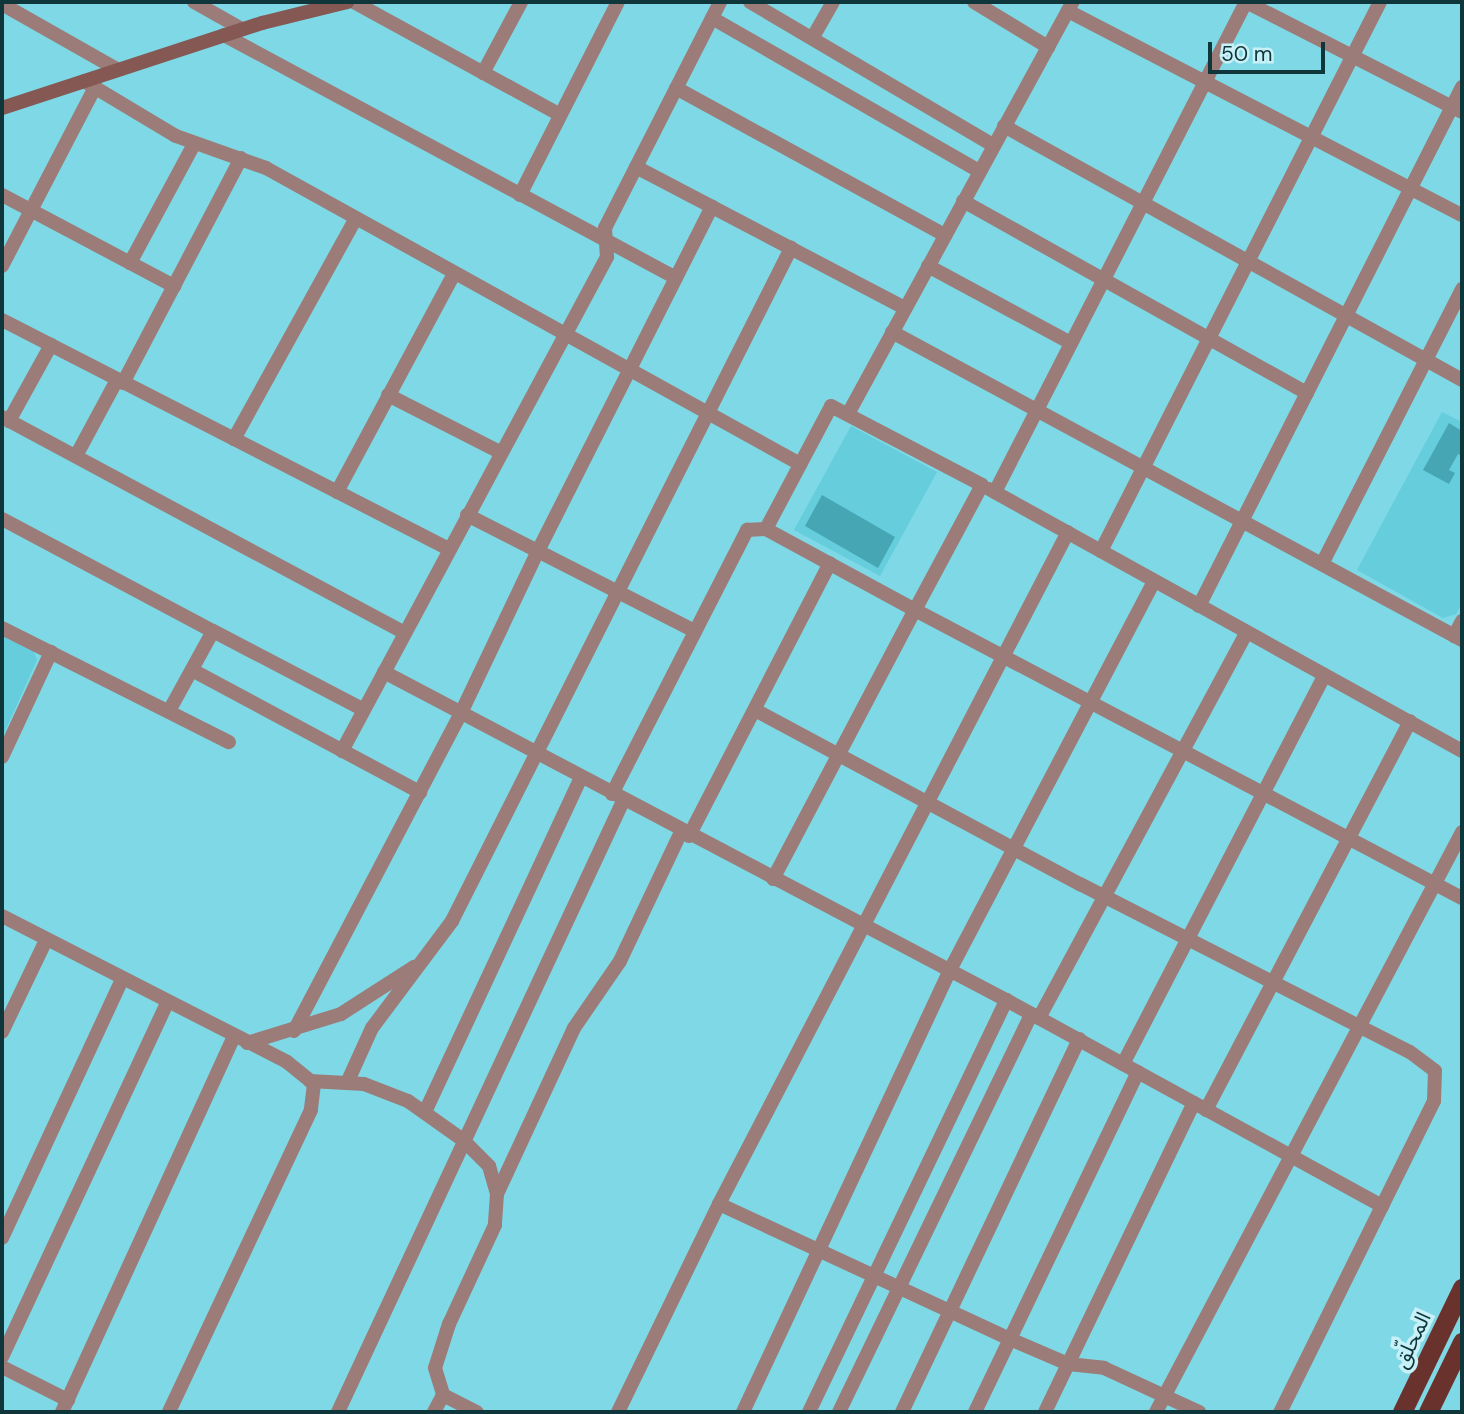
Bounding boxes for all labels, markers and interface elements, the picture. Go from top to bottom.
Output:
scale bar [1212,28,1329,72]
text: 50 m [1221,40,1272,68]
street label: المحلّق [1388,1308,1436,1372]

